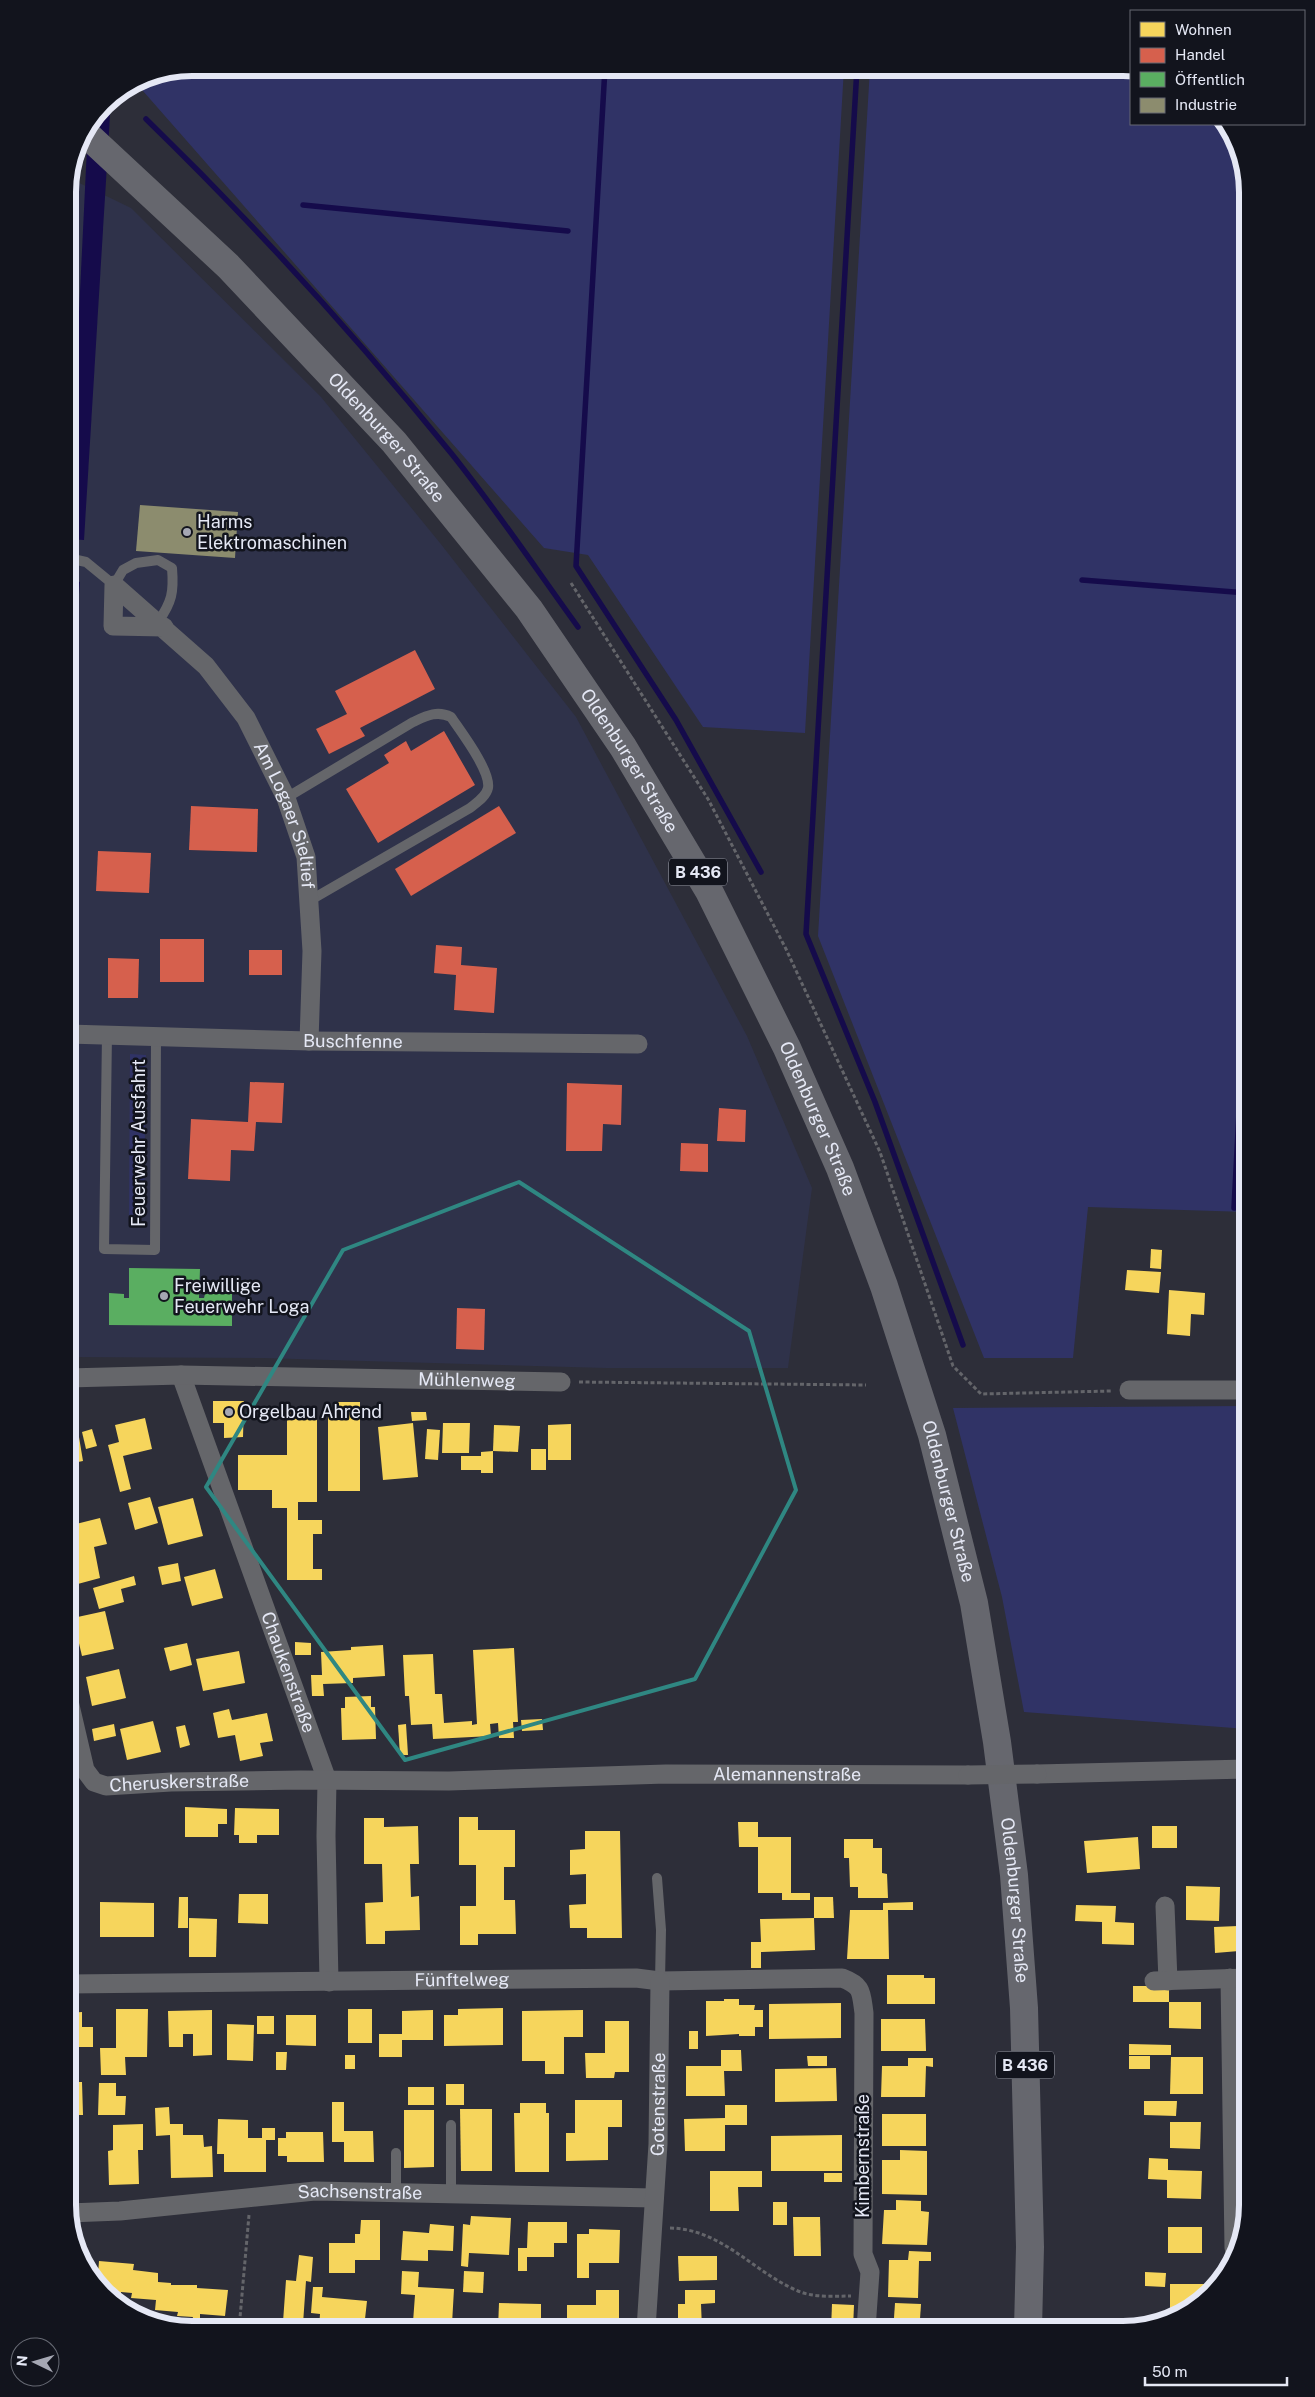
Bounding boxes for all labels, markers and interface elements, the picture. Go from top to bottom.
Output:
legend [1130,10,1305,125]
text: Wohnen [1175,21,1232,38]
text: Handel [1175,46,1225,63]
text: Öffentlich [1175,70,1245,88]
text: Industrie [1175,96,1237,113]
street label: Oldenburger Straße [324,368,450,507]
place label: Harms Elektromaschinen [197,511,347,553]
marker: Harms Elektromaschinen [181,526,193,538]
street label: Oldenburger Straße [576,685,683,836]
street label: Am Logaer Sieltief [250,738,319,889]
road number: B 436 [669,859,727,886]
street label: Buschfenne [303,1030,403,1052]
street label: Oldenburger Straße [775,1038,860,1199]
street label: Feuerwehr Ausfahrt [128,1059,149,1227]
place label: Freiwillige Feuerwehr Loga [174,1275,309,1317]
marker: Freiwillige Feuerwehr Loga [158,1290,170,1302]
street label: Mühlenweg [418,1368,516,1391]
place label: Orgelbau Ahrend [239,1401,382,1422]
marker: Orgelbau Ahrend [223,1406,235,1418]
street label: Oldenburger Straße [918,1418,979,1584]
street label: Chaukenstraße [257,1609,320,1735]
street label: Alemannenstraße [713,1763,861,1785]
street label: Cheruskerstraße [109,1770,249,1796]
street label: Oldenburger Straße [997,1816,1033,1984]
street label: Fünftelweg [414,1968,510,1990]
street label: Gotenstraße [646,2052,669,2157]
road number: B 436 [996,2052,1054,2078]
street label: Kimbernstraße [852,2094,873,2218]
street label: Sachsenstraße [296,2180,423,2203]
north arrow [10,2337,60,2387]
scale bar [1145,2354,1288,2386]
text: N [14,2355,30,2367]
text: 50 m [1152,2363,1187,2380]

